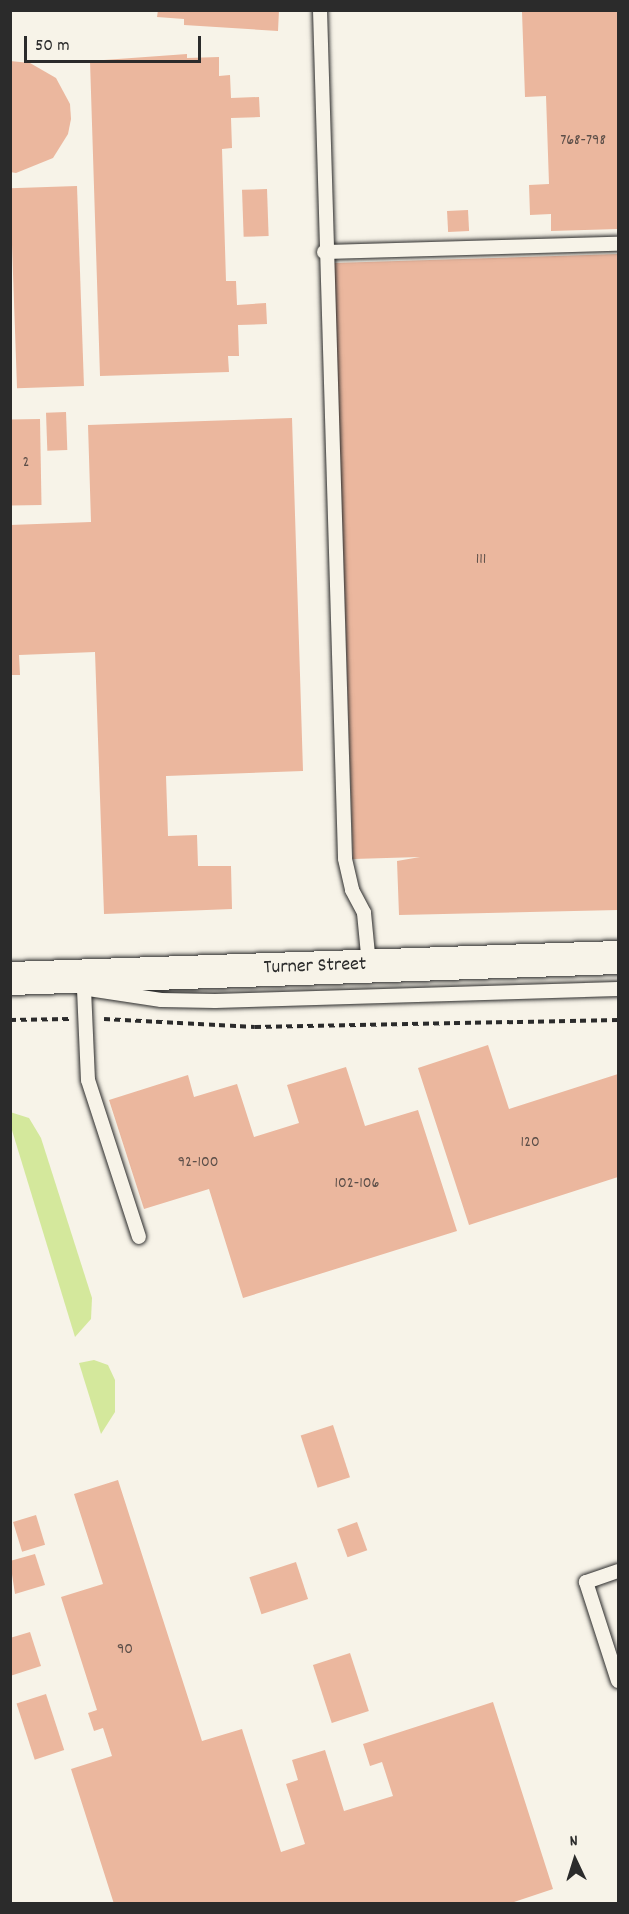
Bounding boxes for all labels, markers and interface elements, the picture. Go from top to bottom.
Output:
scale bar [27,24,204,62]
text: 50 m [35,34,70,59]
house number: 768-798 [560,131,606,151]
house number: 2 [23,453,29,473]
house number: 111 [476,550,486,570]
street label: Turner Street [263,953,367,981]
house number: 120 [520,1133,540,1153]
house number: 92-100 [178,1153,218,1173]
house number: 102-106 [335,1174,379,1194]
house number: 90 [117,1640,133,1660]
north arrow [545,1830,605,1890]
text: N [569,1830,578,1853]

